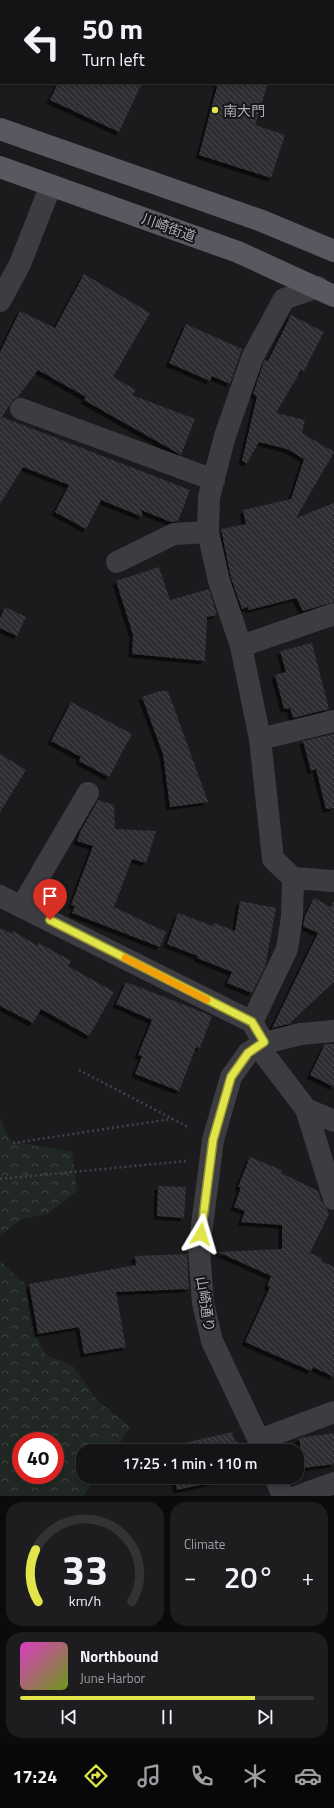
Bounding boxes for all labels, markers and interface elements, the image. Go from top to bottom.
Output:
text: 50 m [82,7,143,50]
icon: left [16,16,68,68]
text: Turn left [82,46,145,73]
place label: 南大門 [223,100,265,121]
marker: 南大門 [210,105,220,115]
street label: 川崎街道 [139,208,199,246]
pin [33,879,67,920]
icon: arrive [39,885,61,907]
position arrow [180,1213,222,1255]
street label: 山崎通り [191,1275,221,1333]
speed limit sign: 40 [12,1432,64,1484]
text: 17:25 · 1 min · 110 m [123,1452,257,1475]
text: Climate [184,1534,225,1554]
text: 33 [62,1538,108,1601]
text: 20° [224,1554,274,1600]
text: − [184,1560,196,1594]
text: + [302,1560,314,1594]
text: km/h [69,1590,101,1612]
text: Northbound [80,1645,159,1668]
text: June Harbor [80,1668,145,1688]
icon: previous [58,1706,80,1728]
icon: pause [156,1706,178,1728]
icon: next [254,1706,276,1728]
icon: directions [82,1762,110,1790]
icon: music [135,1762,163,1790]
icon: phone [188,1762,216,1790]
icon: climate [241,1762,269,1790]
icon: car [294,1762,322,1790]
text: 17:24 [12,1763,57,1790]

